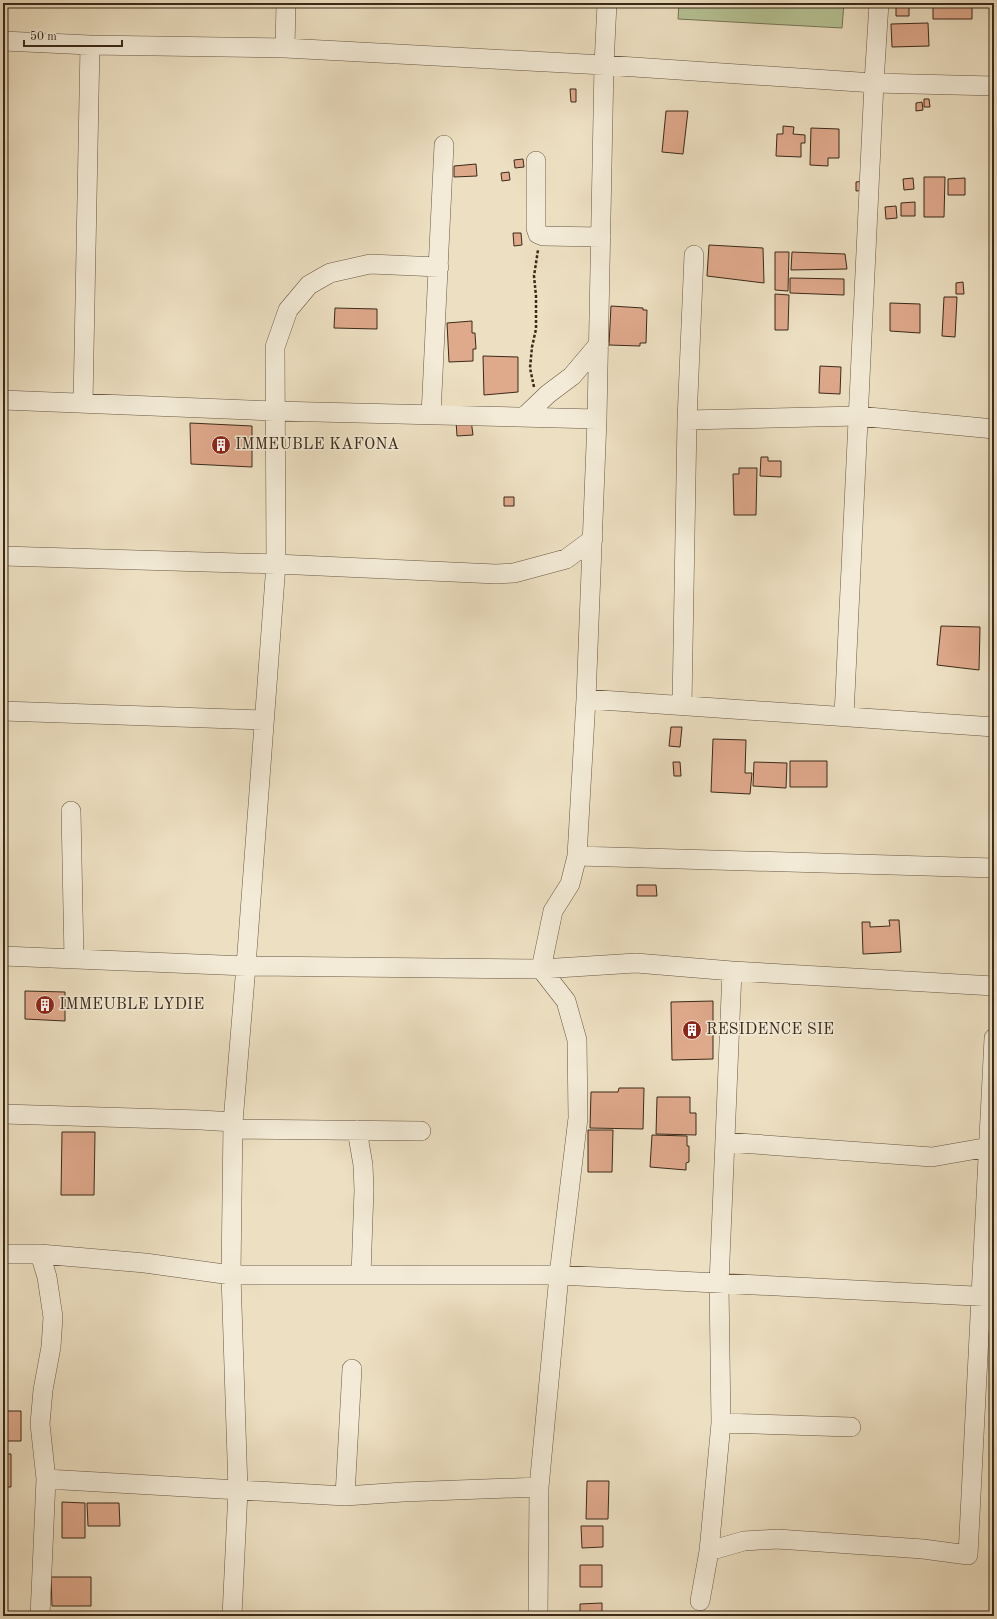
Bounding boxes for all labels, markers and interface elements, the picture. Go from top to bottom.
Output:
scale bar [24,22,122,48]
text: 50 m [30,30,57,43]
building icon: IMMEUBLE KAFONA [210,434,232,456]
place label: IMMEUBLE KAFONA [235,437,399,453]
building icon: IMMEUBLE LYDIE [34,994,56,1016]
place label: IMMEUBLE LYDIE [59,997,204,1013]
building icon: RESIDENCE SIE [681,1019,703,1041]
place label: RESIDENCE SIE [706,1022,834,1038]

